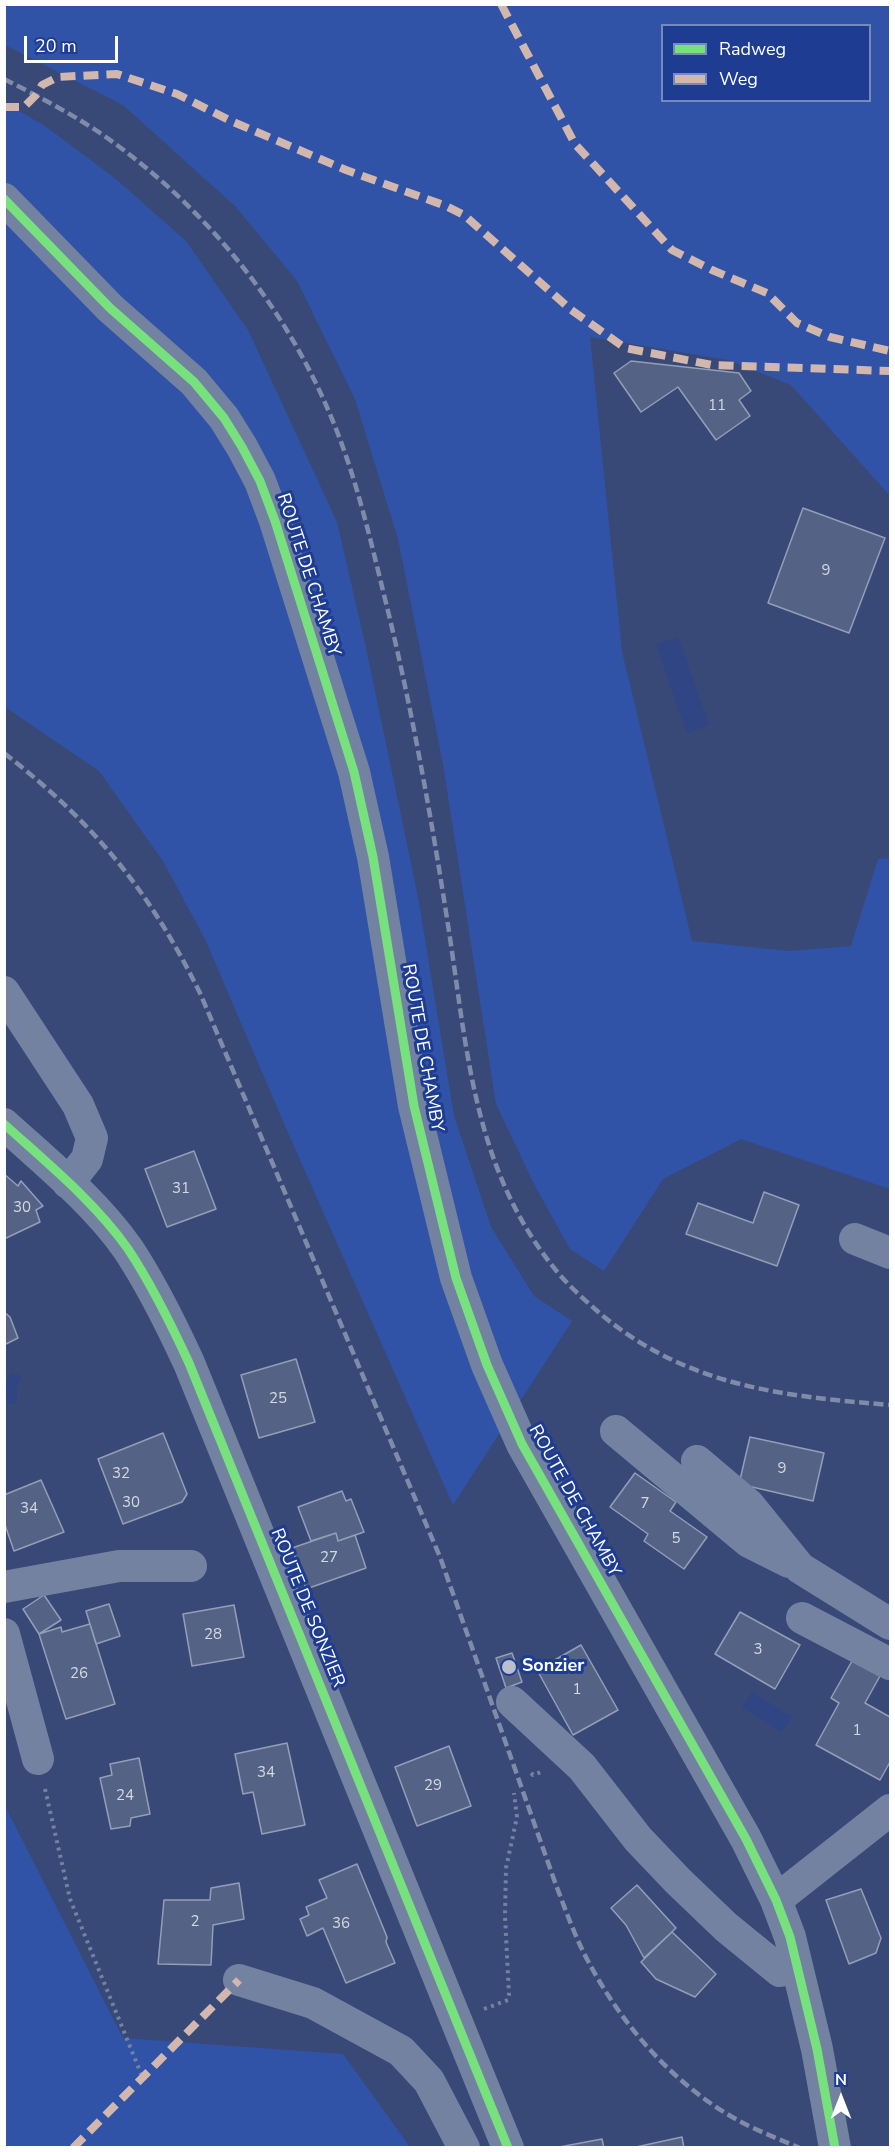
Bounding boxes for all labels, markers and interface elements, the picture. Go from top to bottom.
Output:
scale bar [27,24,122,62]
legend [661,24,871,102]
text: 20 m [35,34,77,58]
text: Radweg [719,37,786,61]
text: Weg [719,67,758,91]
house number: 11 [708,397,726,415]
street label: ROUTE DE CHAMBY [271,491,345,659]
house number: 9 [822,562,830,580]
street label: ROUTE DE CHAMBY [397,962,447,1134]
house number: 31 [172,1180,190,1198]
house number: 30 [13,1199,31,1217]
house number: 25 [269,1390,287,1408]
street label: ROUTE DE CHAMBY [523,1421,625,1581]
house number: 9 [778,1460,786,1478]
house number: 32 [112,1465,130,1483]
house number: 30 [122,1494,140,1512]
house number: 7 [641,1495,649,1513]
house number: 34 [20,1500,38,1518]
street label: ROUTE DE SONZIER [265,1525,349,1691]
house number: 5 [672,1530,680,1548]
house number: 27 [320,1549,338,1567]
house number: 28 [204,1626,222,1644]
house number: 3 [754,1641,762,1659]
place label: Sonzier [522,1656,584,1678]
marker: Sonzier [500,1658,518,1676]
house number: 26 [70,1665,88,1683]
house number: 1 [573,1681,581,1699]
house number: 1 [853,1722,861,1740]
house number: 34 [257,1764,275,1782]
house number: 29 [424,1777,442,1795]
house number: 24 [116,1787,134,1805]
house number: 2 [191,1913,199,1931]
house number: 36 [332,1915,350,1933]
north arrow [811,2068,871,2128]
text: N [835,2069,847,2091]

